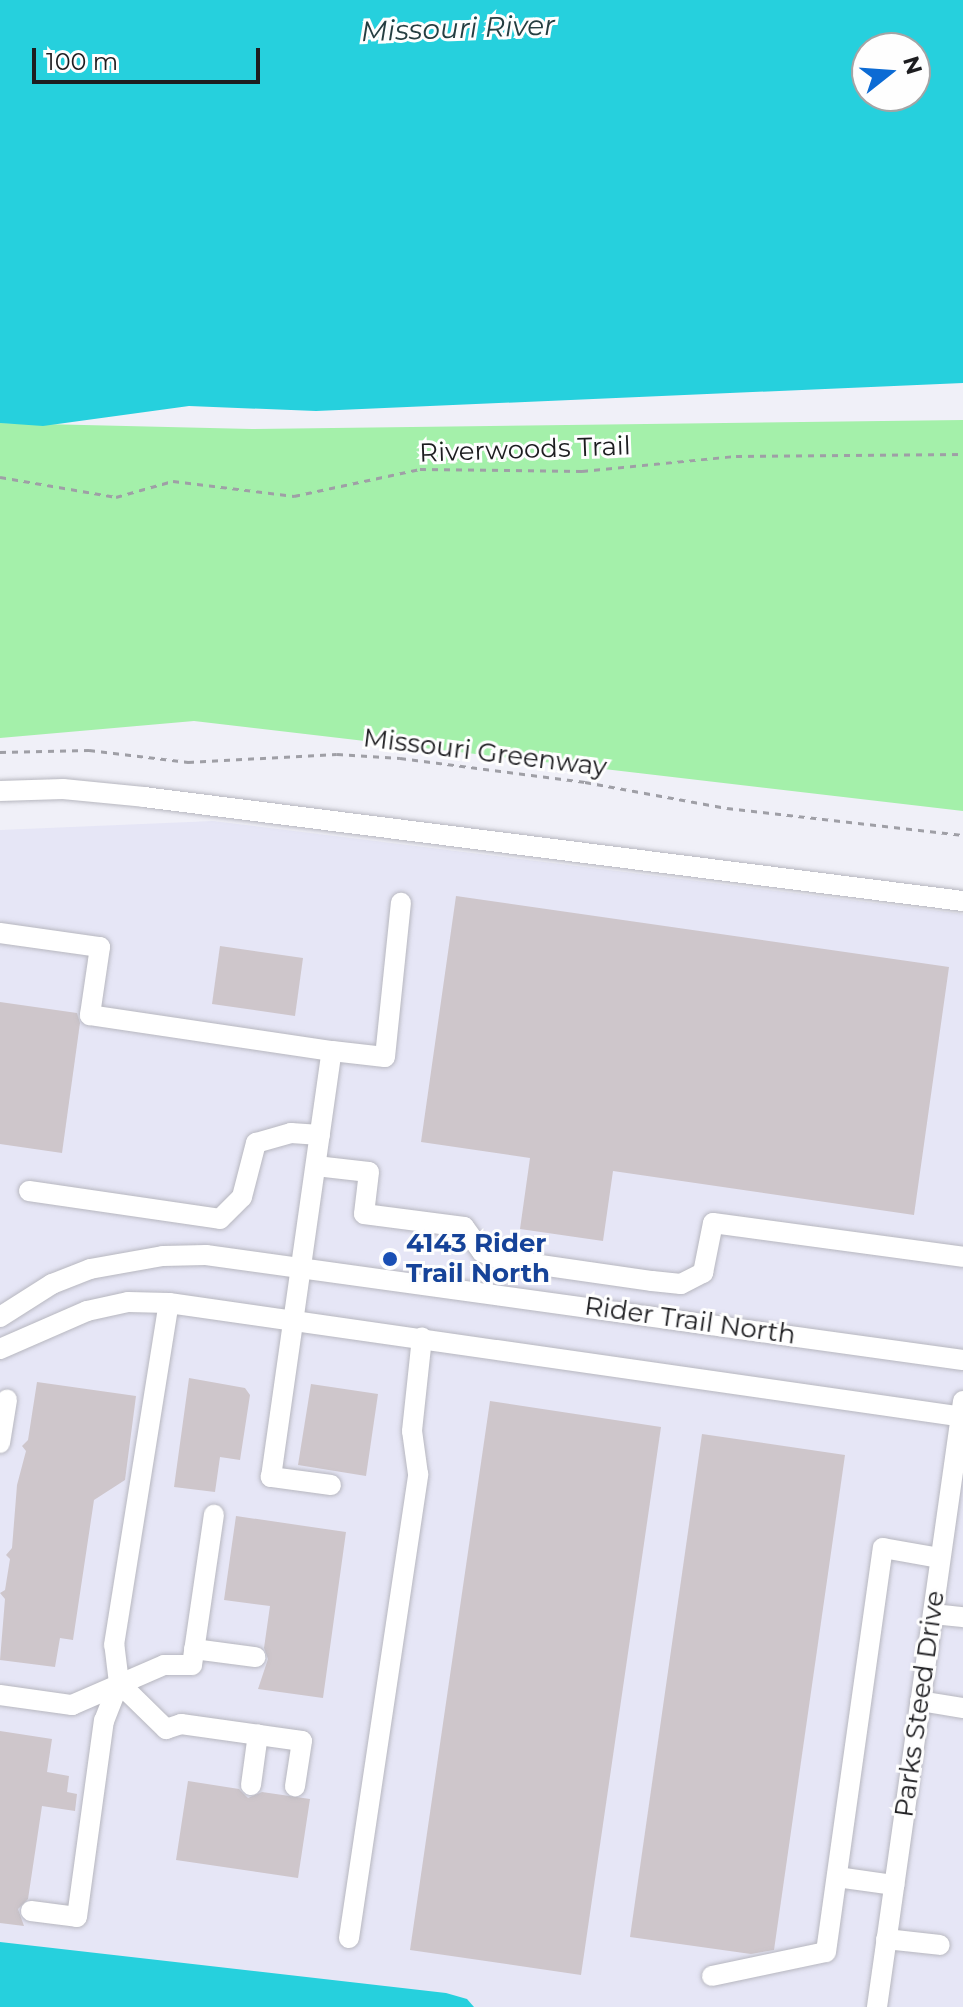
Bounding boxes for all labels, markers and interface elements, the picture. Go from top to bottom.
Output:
water label: Missouri River [360,8,556,48]
scale bar [36,32,264,82]
north arrow [851,32,931,112]
text: 100 m [46,47,118,76]
text: N [897,53,928,78]
street label: Riverwoods Trail [419,431,631,469]
street label: Missouri Greenway [361,723,609,783]
place label: 4143 Rider Trail North [406,1228,550,1290]
marker: 4143 Rider Trail North [381,1250,399,1268]
street label: Rider Trail North [582,1291,798,1351]
street label: Parks Steed Drive [889,1589,951,1819]

